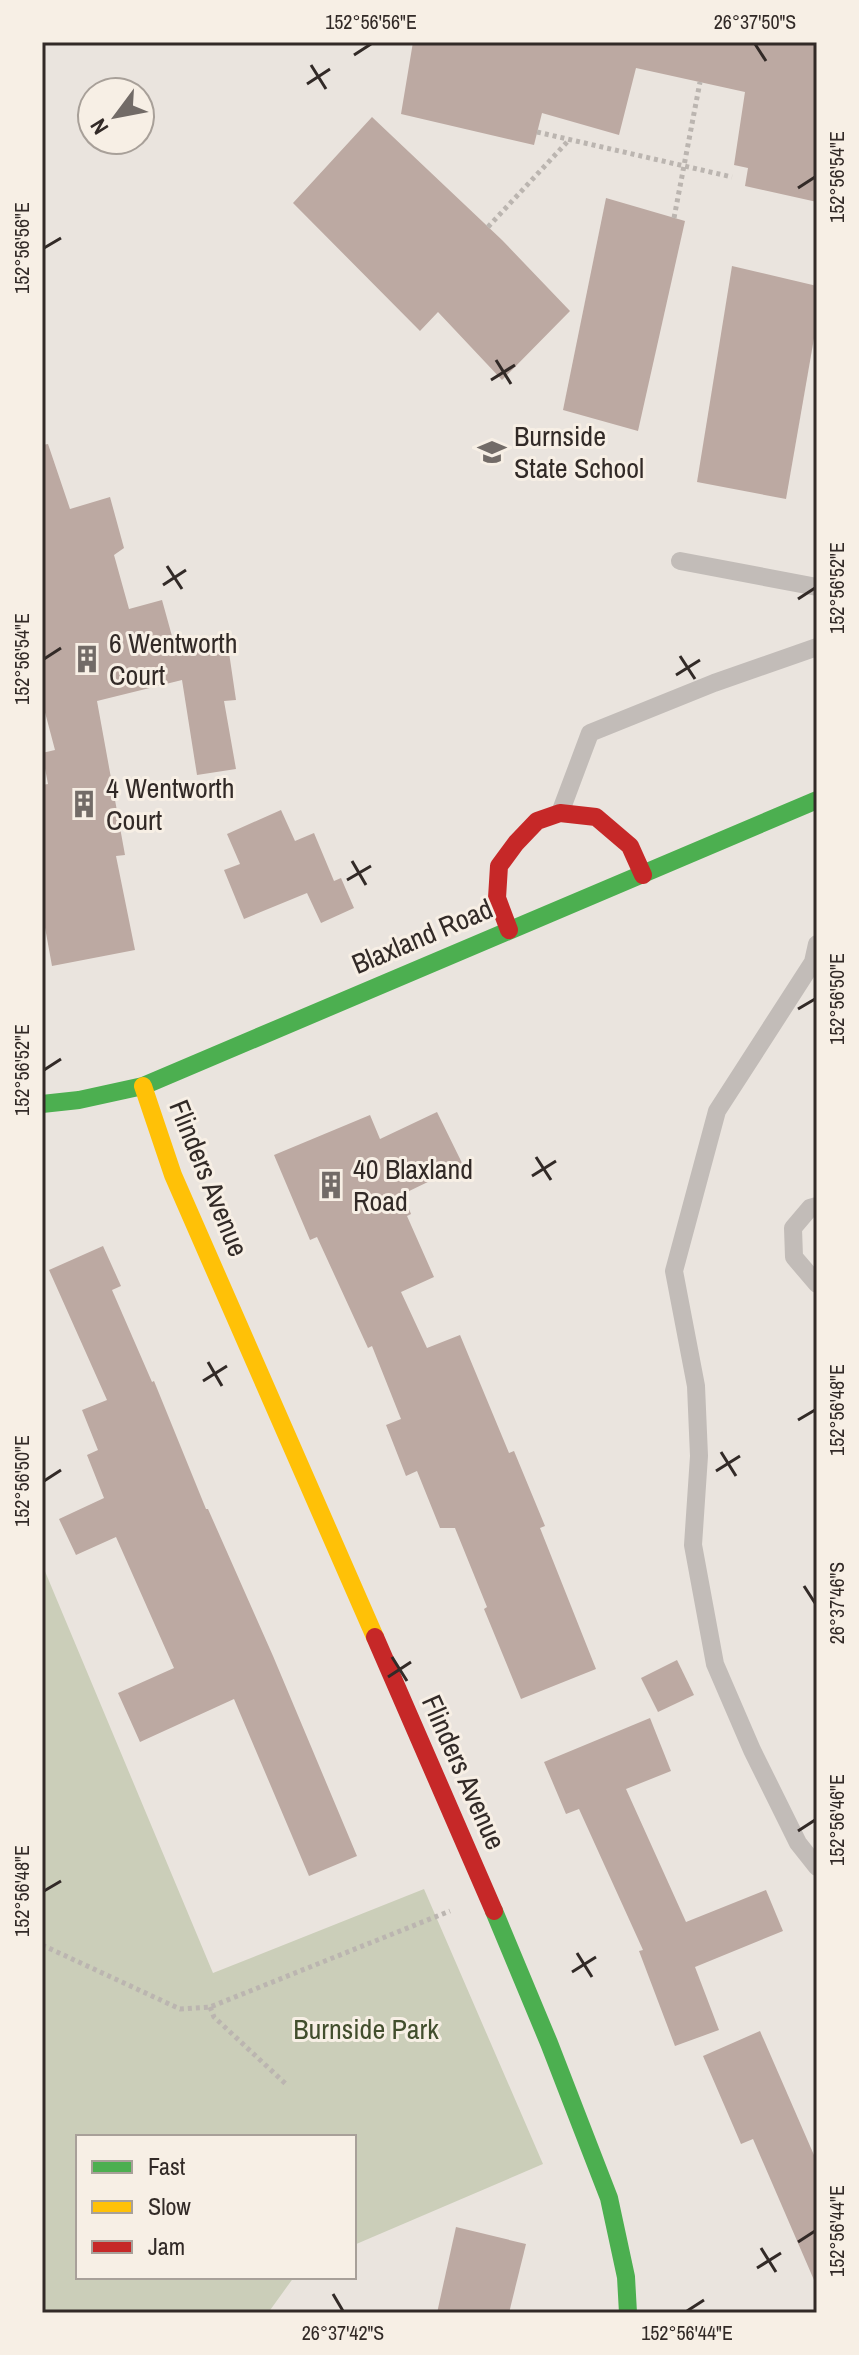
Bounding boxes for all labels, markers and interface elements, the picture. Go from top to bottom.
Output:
text: 152°56'56"E [325,8,417,35]
text: 26°37'50"S [714,8,796,35]
north arrow [76,76,156,156]
text: N [83,113,115,140]
text: 152°56'54"E [823,131,850,223]
text: 152°56'56"E [8,202,35,294]
place label: Burnside State School [514,417,644,487]
school or university icon: Burnside State School [477,437,507,467]
text: 152°56'52"E [823,542,850,634]
text: 152°56'54"E [8,613,35,705]
place label: 6 Wentworth Court [109,624,238,694]
building icon: 6 Wentworth Court [72,644,102,674]
place label: 4 Wentworth Court [106,769,235,839]
building icon: 4 Wentworth Court [69,789,99,819]
street label: Blaxland Road [346,889,498,983]
text: 152°56'50"E [823,953,850,1045]
text: 152°56'52"E [8,1024,35,1116]
street label: Flinders Avenue [160,1094,258,1262]
place label: 40 Blaxland Road [353,1150,473,1220]
building icon: 40 Blaxland Road [316,1170,346,1200]
text: 152°56'48"E [823,1364,850,1456]
text: 152°56'50"E [8,1435,35,1527]
text: 26°37'46"S [823,1562,850,1644]
street label: Flinders Avenue [413,1689,515,1855]
text: 152°56'46"E [823,1774,850,1866]
text: 152°56'48"E [8,1845,35,1937]
park label: Burnside Park [293,2010,439,2048]
legend [76,2135,356,2279]
text: Fast [148,2150,186,2182]
text: 152°56'44"E [823,2185,850,2277]
text: Slow [148,2190,191,2222]
text: Jam [148,2230,185,2262]
text: 26°37'42"S [302,2319,384,2346]
text: 152°56'44"E [641,2319,733,2346]

